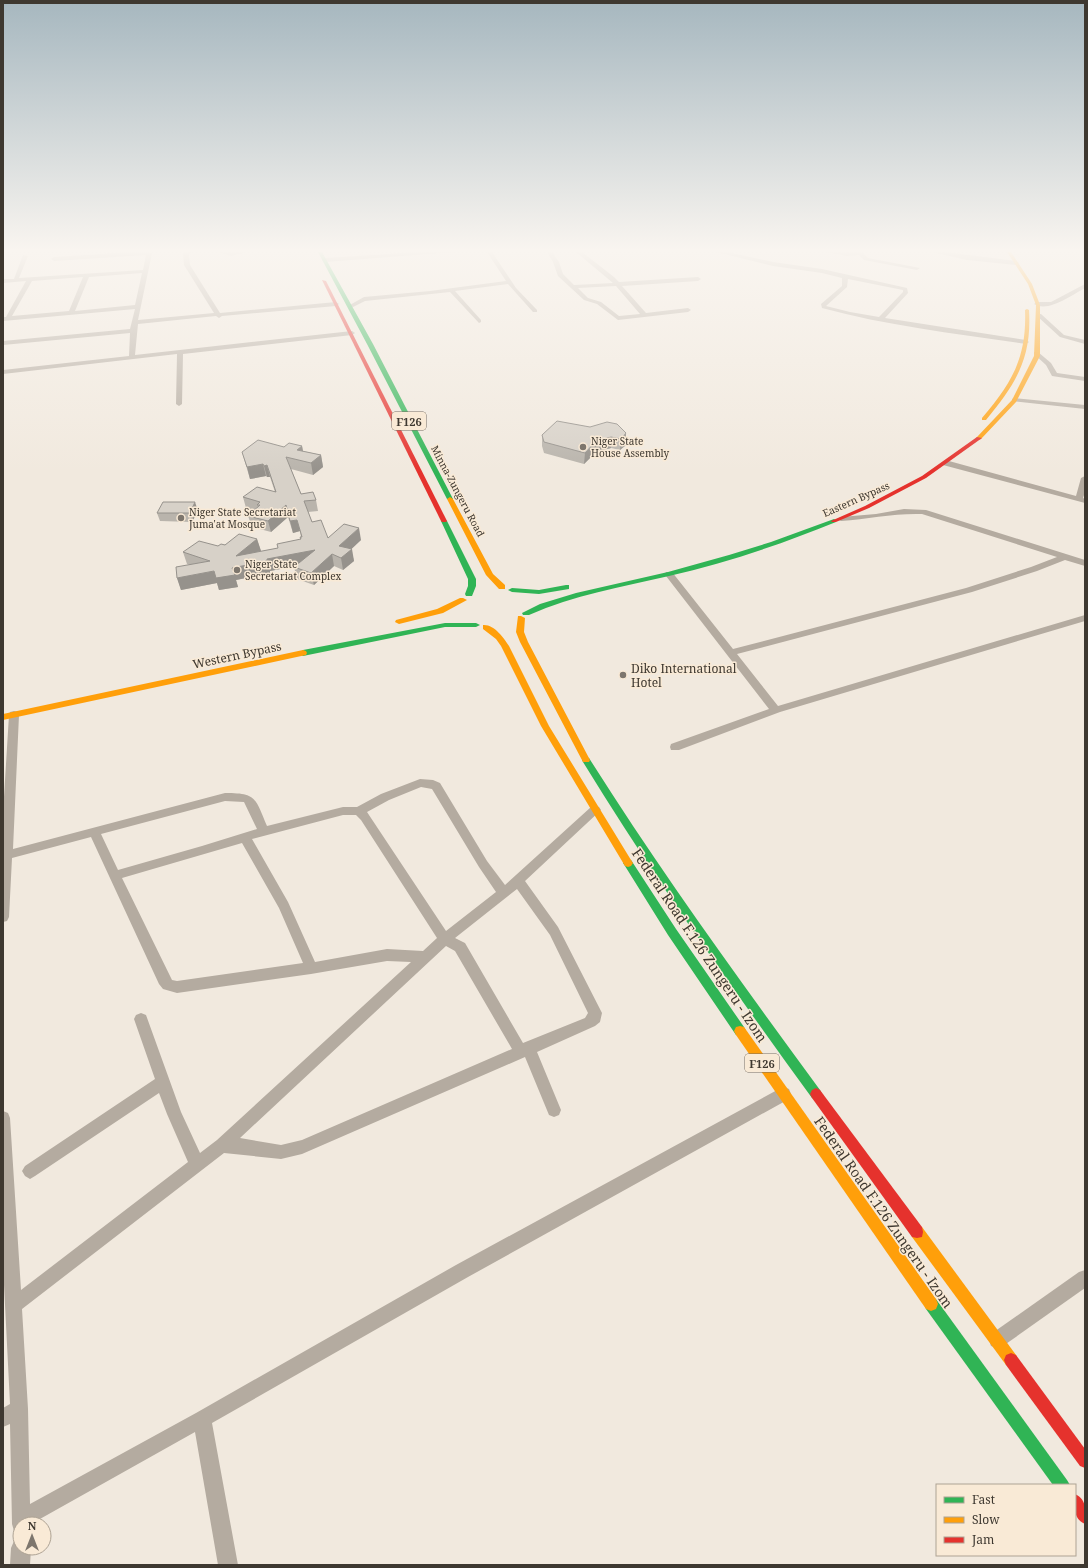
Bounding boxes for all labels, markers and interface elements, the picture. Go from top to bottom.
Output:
road number: F126 [392,412,426,430]
place label: Niger State House Assembly [591,434,670,460]
marker: Niger State House Assembly [578,442,588,452]
street label: Minna-Zungeru Road [428,443,488,539]
street label: Eastern Bypass [820,478,892,520]
place label: Niger State Secretariat Juma'at Mosque [188,505,296,531]
marker: Niger State Secretariat Juma'at Mosque [176,513,186,523]
place label: Niger State Secretariat Complex [245,557,342,583]
marker: Niger State Secretariat Complex [232,565,242,575]
street label: Western Bypass [191,637,283,673]
place label: Diko International Hotel [631,660,737,691]
marker: Diko International Hotel [618,670,628,680]
street label: Federal Road F.126 Zungeru - Izom [628,844,772,1046]
road number: F126 [745,1054,779,1072]
street label: Federal Road F.126 Zungeru - Izom [810,1112,958,1312]
legend [936,1484,1076,1556]
text: Fast [972,1491,995,1508]
text: Slow [972,1511,1000,1528]
north arrow [12,1516,52,1556]
text: N [28,1518,37,1533]
text: Jam [971,1531,994,1548]

